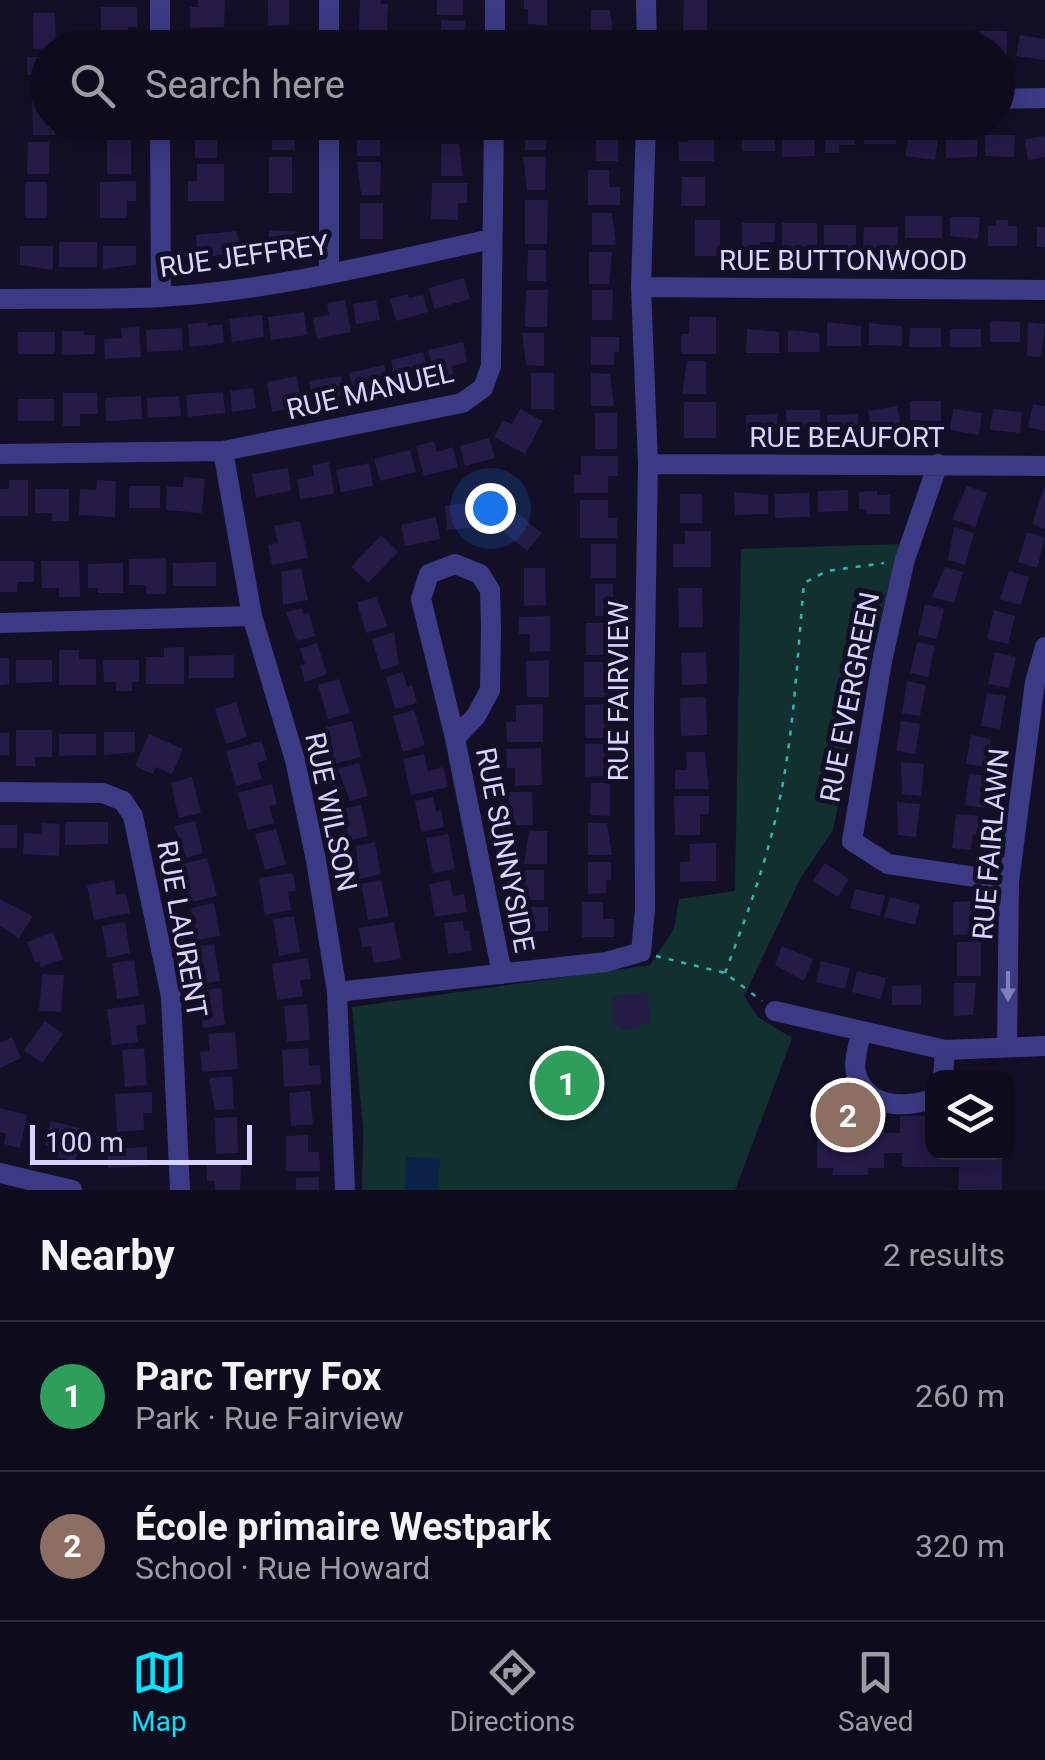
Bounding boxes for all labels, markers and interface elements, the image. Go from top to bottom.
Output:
search box [30,30,1015,140]
icon: search [65,58,120,113]
text: Search here [145,63,345,107]
street label: RUE JEFFREY [157,228,331,284]
street label: RUE BUTTONWOOD [719,244,967,277]
street label: RUE MANUEL [283,356,457,426]
street label: RUE BEAUFORT [749,421,945,454]
your location [465,483,516,534]
street label: RUE EVERGREEN [813,589,887,805]
street label: RUE FAIRVIEW [602,601,635,781]
street label: RUE WILSON [298,729,364,895]
street label: RUE SUNNYSIDE [469,745,541,955]
street label: RUE FAIRLAWN [966,747,1016,941]
street label: RUE LAURENT [150,838,214,1020]
one-way arrow [1000,971,1016,1003]
pin: 1 [534,1046,600,1120]
map controls [925,1070,1015,1160]
button: layers [925,1070,1015,1160]
pin: 2 [816,1078,880,1152]
scale bar [30,1120,252,1164]
text: 100 m [45,1126,124,1159]
text: Nearby [40,1231,175,1280]
text: 2 results [883,1236,1005,1274]
text: Parc Terry Fox [135,1355,381,1399]
text: 1 [63,1377,82,1415]
text: 260 m [915,1377,1005,1415]
text: Park · Rue Fairview [135,1399,404,1437]
text: École primaire Westpark [135,1505,551,1549]
text: 2 [63,1527,82,1565]
text: 320 m [915,1527,1005,1565]
text: School · Rue Howard [135,1549,430,1587]
tab: Map [131,1645,187,1738]
tab: Directions [449,1645,575,1738]
tab: Saved [838,1645,914,1738]

